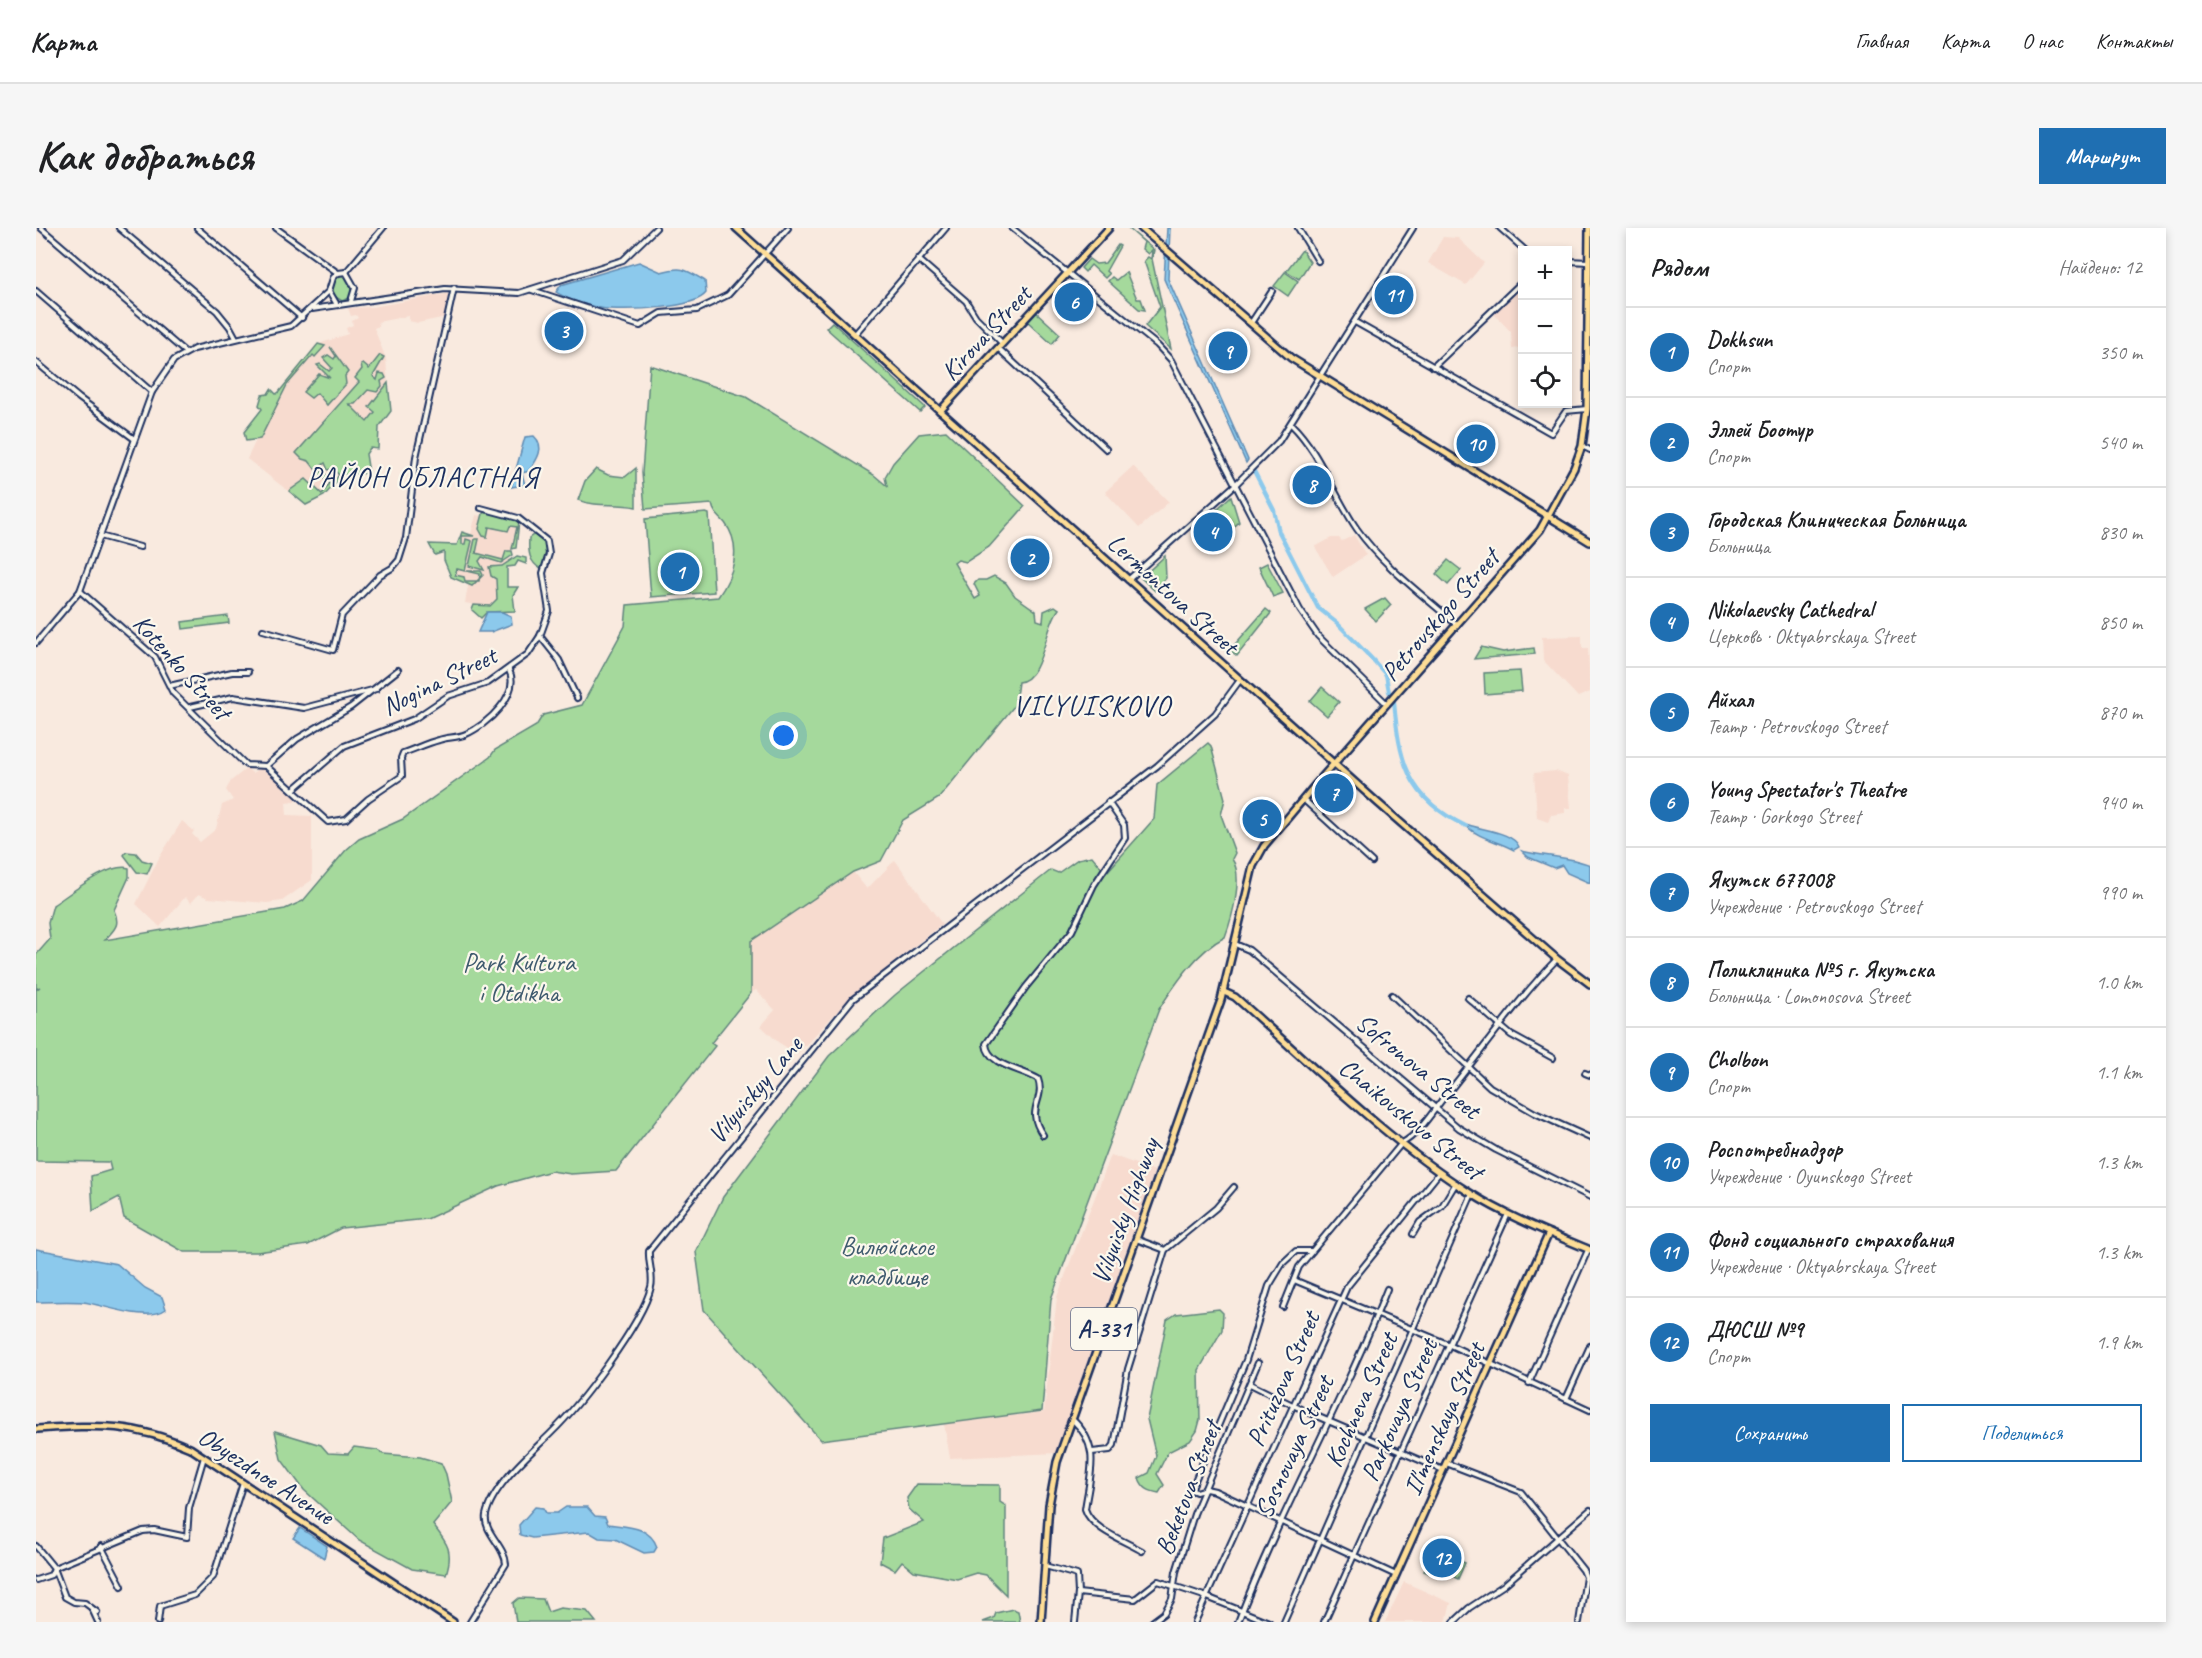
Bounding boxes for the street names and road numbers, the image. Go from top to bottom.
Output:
street label: Kirova Street [934,277,1040,388]
street label: Lermontova Street [1100,526,1247,663]
street label: Petrovskogo Street [1374,539,1509,688]
street label: Kotenko Street [126,607,240,729]
street label: Nogina Street [376,638,504,723]
street label: Sofronova Street [1349,1006,1489,1128]
street label: Vilyuiskyy Lane [700,1028,811,1151]
street label: Chaikovskovo Street [1332,1051,1492,1189]
street label: Vilyuisky Highway [1083,1132,1167,1288]
street label: Prituzova Street [1239,1304,1328,1452]
road number: А-331 [1071,1308,1137,1350]
street label: Kochneva Street [1317,1325,1406,1472]
street label: Parkovaya Street [1353,1332,1446,1486]
street label: Il'menskaya Street [1396,1335,1493,1501]
street label: Sosnovaya Street [1247,1369,1342,1523]
street label: Beketova Street [1147,1413,1230,1560]
street label: Obyezdnoe Avenue [192,1420,341,1533]

